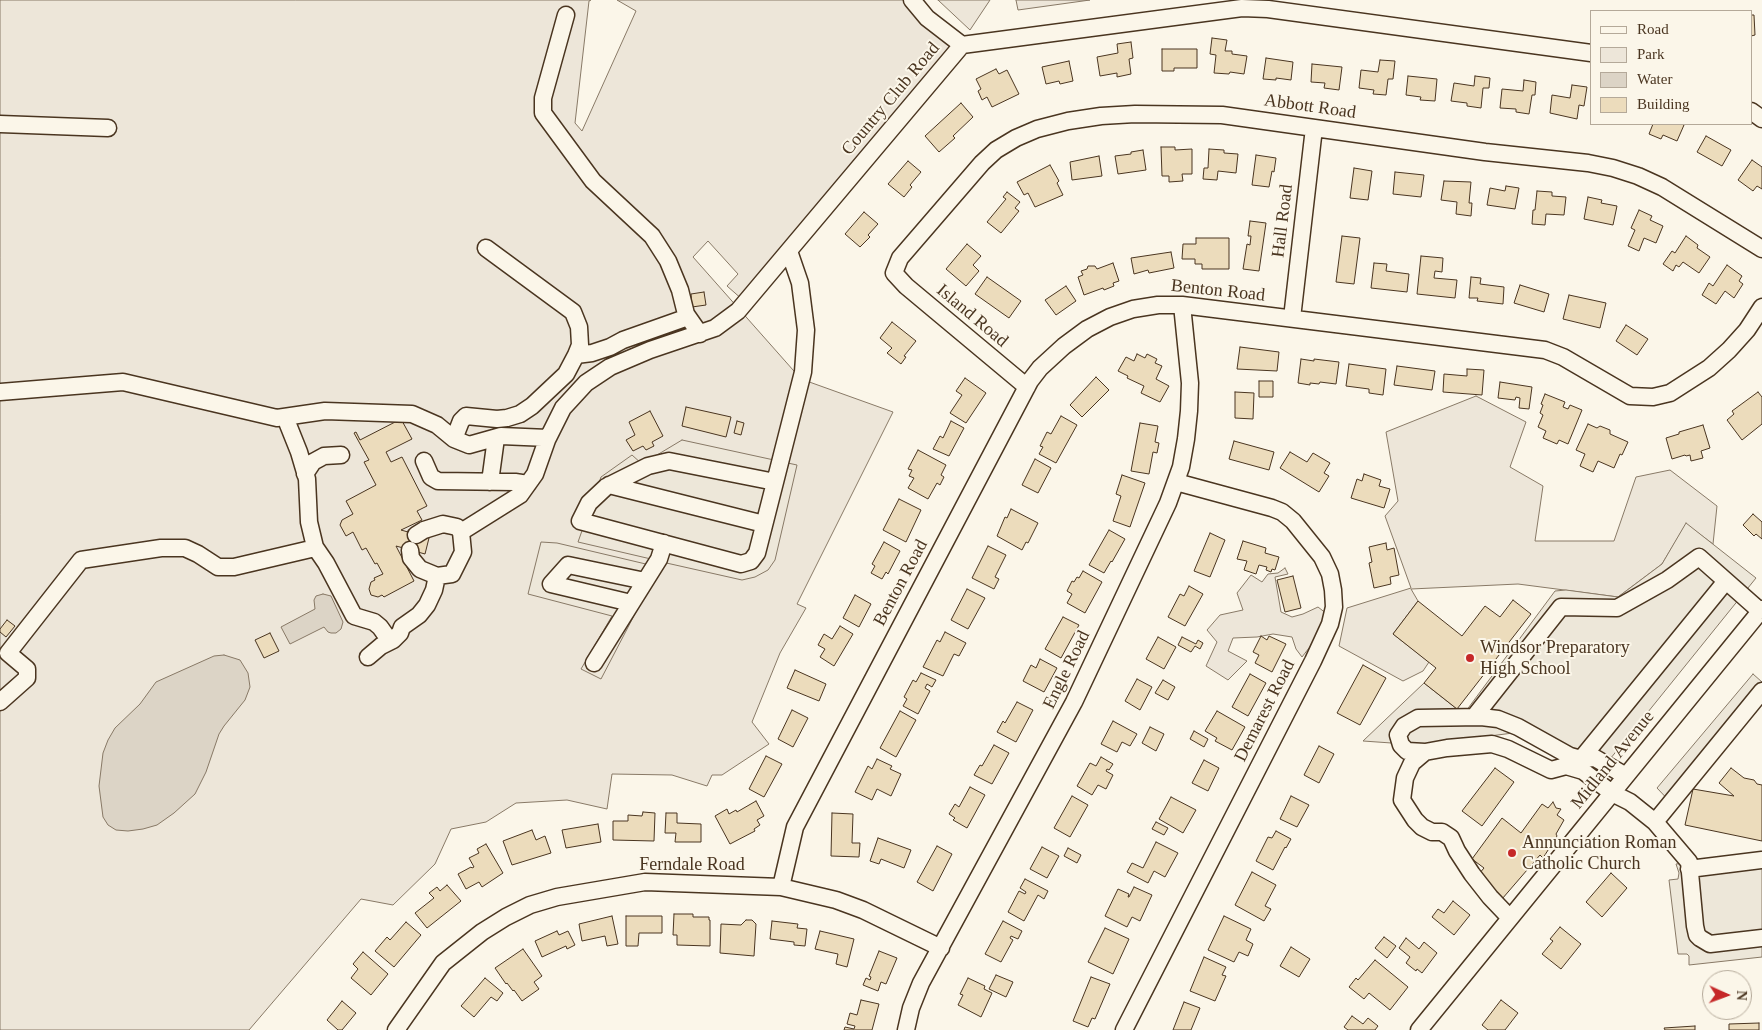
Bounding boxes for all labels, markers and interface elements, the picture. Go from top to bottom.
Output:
legend [1590,10,1752,125]
text: Road [1637,21,1669,37]
street label: Country Club Road [837,38,945,160]
text: Park [1637,46,1665,62]
text: Water [1637,71,1672,87]
street label: Abbott Road [1263,90,1357,124]
text: Building [1637,96,1690,112]
street label: Hall Road [1268,183,1298,259]
street label: Benton Road [1170,275,1266,307]
street label: Island Road [932,280,1012,352]
street label: Benton Road [869,536,933,630]
street label: Engle Road [1039,627,1095,713]
place label: Windsor Preparatory High School [1480,637,1630,680]
marker: Windsor Preparatory High School [1464,652,1476,664]
street label: Demarest Road [1230,656,1300,766]
street label: Midland Avenue [1567,707,1659,813]
place label: Annunciation Roman Catholic Church [1522,832,1676,874]
marker: Annunciation Roman Catholic Church [1506,847,1518,859]
street label: Ferndale Road [639,854,745,876]
north arrow [1702,970,1752,1020]
text: N [1734,990,1749,1001]

